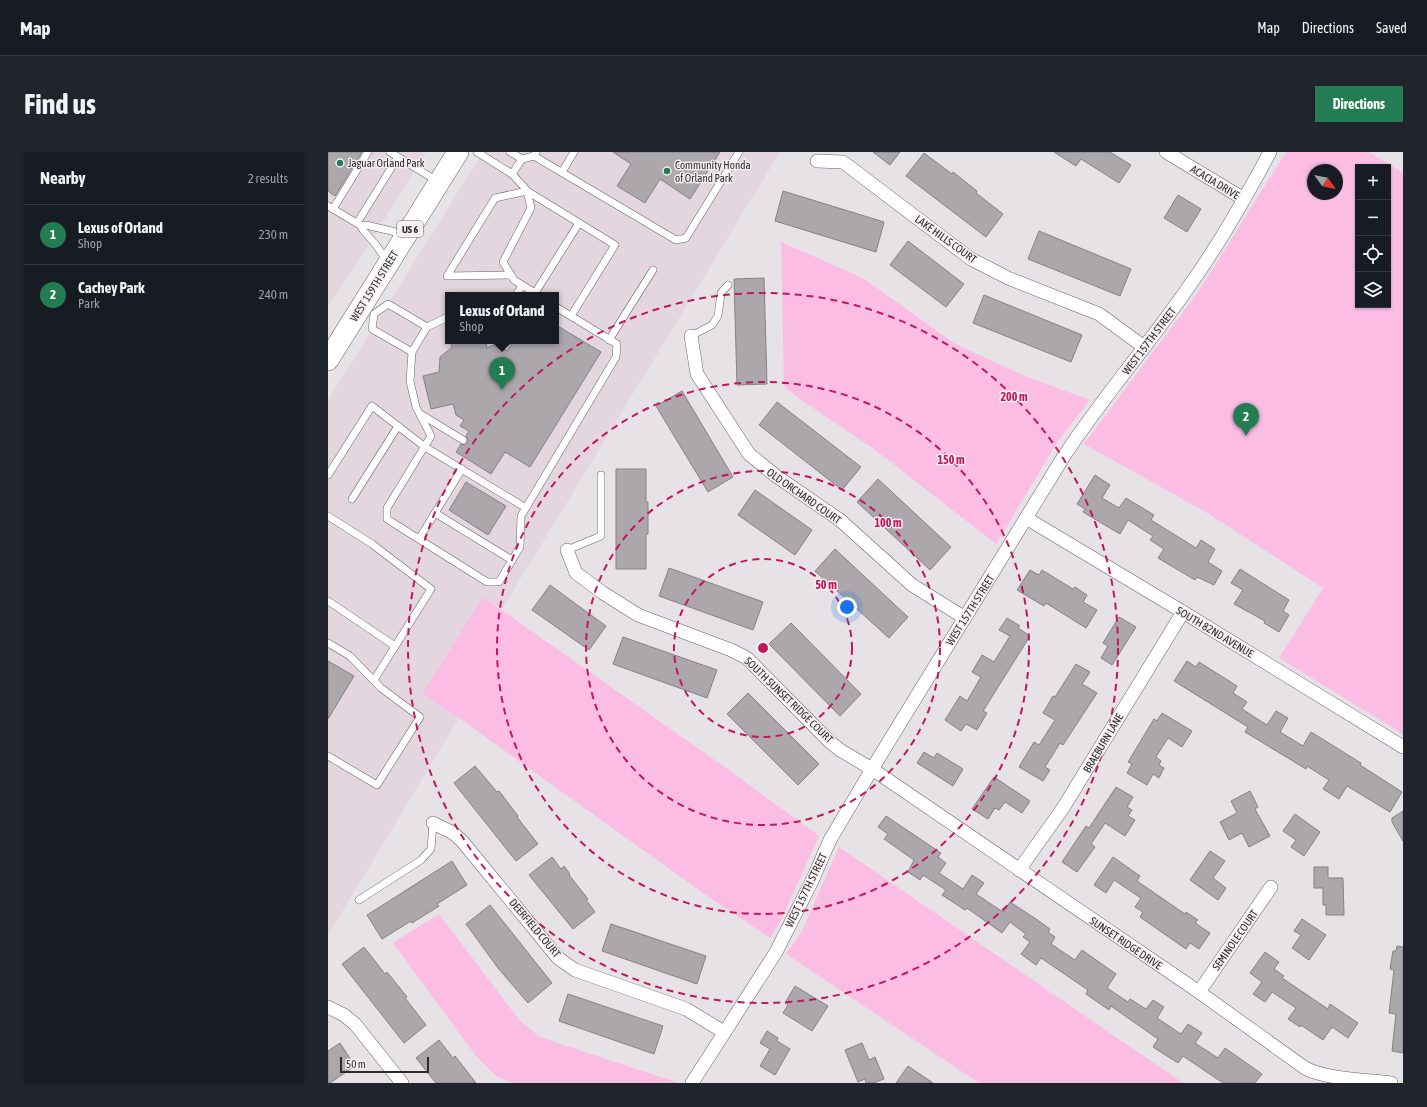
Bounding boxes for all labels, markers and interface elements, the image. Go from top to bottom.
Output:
text: Map [20,17,51,39]
text: Map [1257,20,1280,36]
text: Directions [1302,20,1354,36]
text: Saved [1376,20,1407,36]
button: Directions [1315,86,1403,122]
text: Find us [24,88,96,120]
place label: Jaguar Orland Park [348,157,425,169]
marker: Jaguar Orland Park [335,158,345,168]
place label: Community Honda of Orland Park [675,159,751,184]
street label: ACACIA DRIVE [1188,163,1242,201]
north arrow [1307,164,1343,200]
map controls [1355,164,1391,308]
button: + [1355,164,1391,200]
marker: Community Honda of Orland Park [662,166,672,176]
text: Nearby [40,168,86,188]
text: 2 results [248,171,288,186]
button: − [1355,200,1391,236]
street label: LAKE HILLS COURT [913,213,979,265]
text: Lexus of Orland [78,219,163,236]
road number: US 6 [397,221,423,237]
text: 1 [50,227,56,242]
text: 230 m [259,227,288,242]
text: Shop [78,236,102,251]
button: locate [1355,236,1391,272]
street label: WEST 159TH STREET [347,248,401,324]
button: layers [1355,272,1391,308]
text: Cachey Park [78,279,145,296]
text: 2 [50,287,56,302]
text: 240 m [259,287,288,302]
popup [445,292,559,344]
text: Park [78,296,100,311]
text: Lexus of Orland [460,302,544,319]
street label: WEST 157TH STREET [1120,305,1178,377]
text: Shop [460,319,484,334]
pin: 1 [489,357,515,390]
text: 200 m [1000,390,1028,404]
pin: 2 [1233,403,1259,436]
text: 150 m [937,453,965,467]
street label: OLD ORCHARD COURT [764,466,844,526]
text: 100 m [874,516,902,530]
street label: WEST 157TH STREET [943,572,997,648]
text: 50 m [815,578,837,592]
your location [837,597,857,617]
street label: SOUTH 82ND AVENUE [1174,604,1256,660]
centre of rings [756,641,770,655]
street label: SOUTH SUNSET RIDGE COURT [742,655,836,745]
street label: BRAEBURN LANE [1081,711,1126,775]
street label: WEST 157TH STREET [783,851,829,929]
street label: DEERFIELD COURT [507,896,563,960]
street label: SEMINOLE COURT [1210,907,1260,972]
street label: SUNSET RIDGE DRIVE [1088,914,1165,972]
scale bar [340,1055,429,1074]
text: 50 m [346,1058,366,1070]

